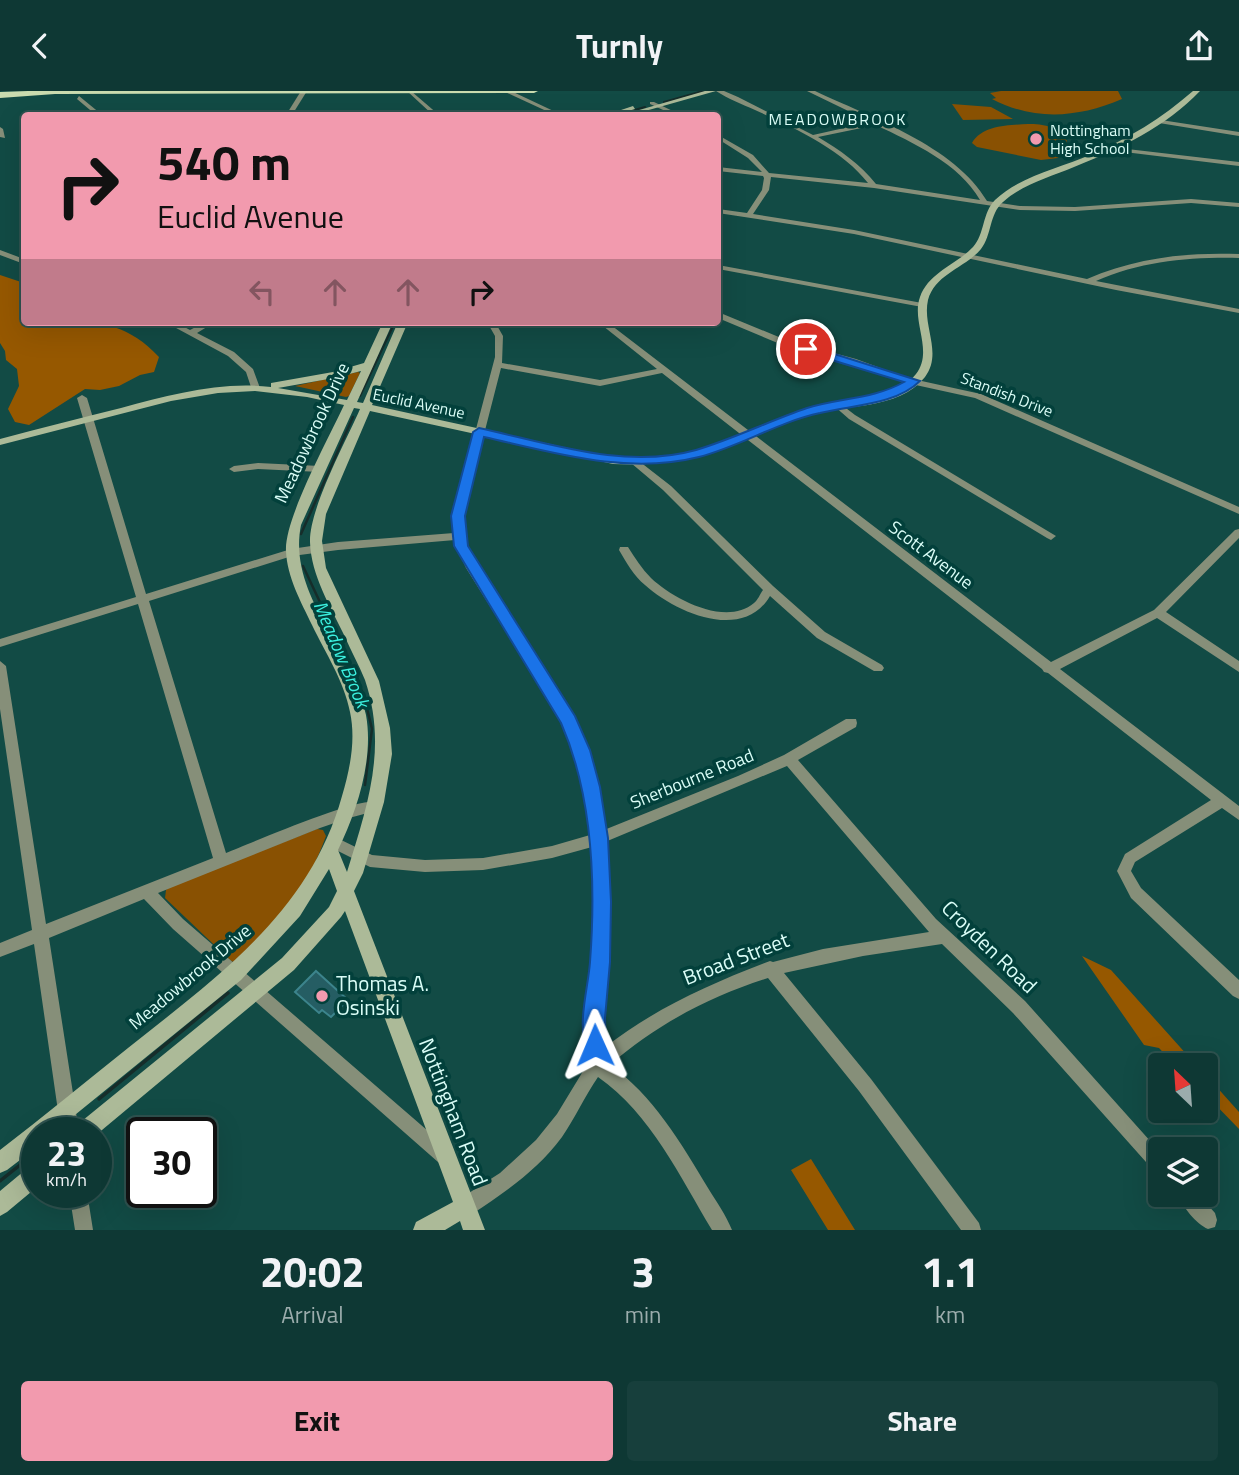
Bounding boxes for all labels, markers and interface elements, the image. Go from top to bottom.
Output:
text: Turnly [576,22,663,70]
icon: back [21,27,59,65]
icon: share [1180,27,1218,65]
district label: MEADOWBROOK [769,107,907,131]
place label: Nottingham High School [1050,118,1131,160]
text: 540 m [157,124,291,199]
marker: Nottingham High School [1028,131,1044,147]
icon: right [42,140,133,231]
text: Euclid Avenue [157,192,344,240]
icon: left [243,273,281,311]
icon: ahead [316,273,354,311]
icon: ahead [389,273,427,311]
icon: right [462,273,500,311]
pin [776,319,836,379]
icon: arrive [787,330,825,368]
street label: Meadowbrook Drive [267,358,356,507]
street label: Standish Drive [957,365,1057,423]
street label: Euclid Avenue [371,382,467,424]
street label: Scott Avenue [883,514,979,595]
water label: Meadow Brook [307,596,379,714]
street label: Sherbourne Road [626,741,758,816]
street label: Croyden Road [935,892,1045,1000]
street label: Meadowbrook Drive [123,917,257,1036]
street label: Broad Street [678,923,794,993]
place label: Thomas A. Osinski [336,967,429,1023]
marker: Thomas A. Osinski [314,988,330,1004]
position arrow [558,1008,632,1082]
street label: Nottingham Road [411,1033,497,1190]
north arrow [1148,1053,1218,1123]
map controls [1148,1053,1218,1207]
speed limit sign: 30 [126,1117,217,1208]
text: 23 [47,1126,86,1180]
button: layers [1148,1137,1218,1207]
text: km/h [46,1166,87,1193]
text: 20:02 [260,1239,365,1303]
text: 3 [631,1239,655,1303]
text: 1.1 [921,1239,979,1303]
text: Arrival [281,1297,344,1332]
text: min [625,1297,661,1332]
text: km [935,1297,965,1332]
button: Exit [21,1381,613,1461]
button: Share [627,1381,1218,1461]

